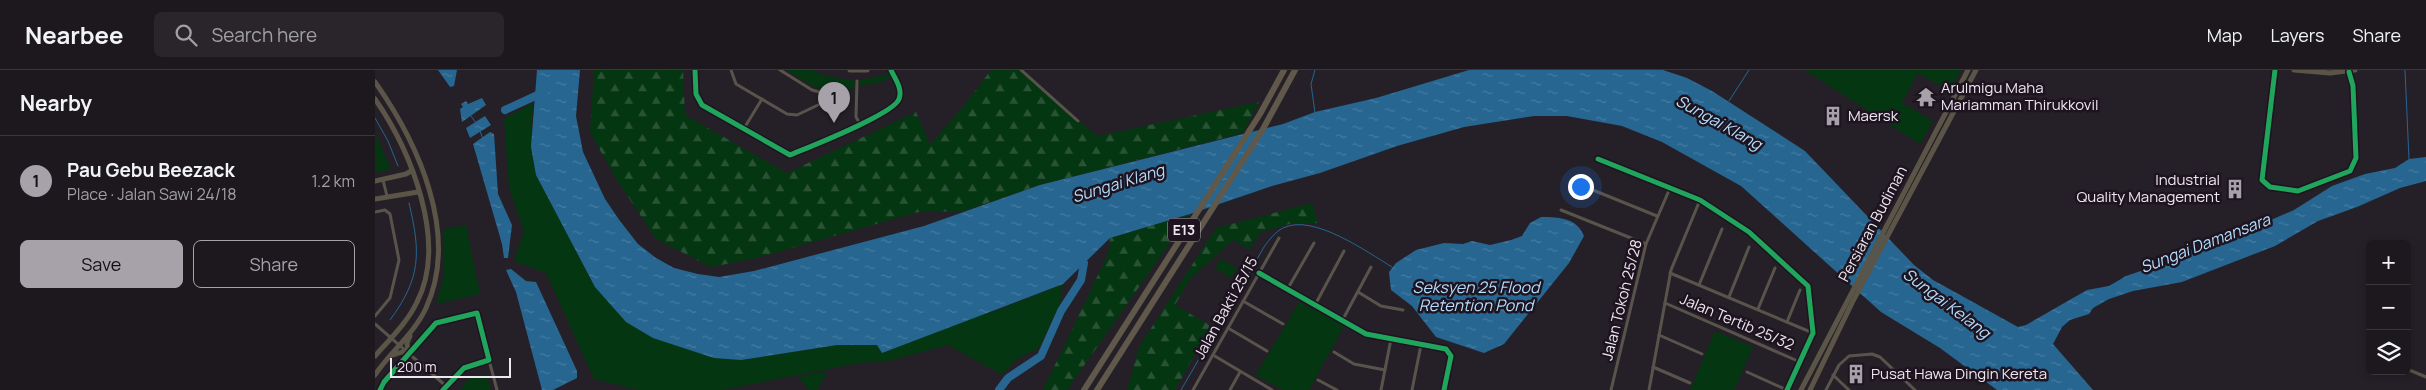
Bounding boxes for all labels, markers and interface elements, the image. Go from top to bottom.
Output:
search box [154,12,504,57]
text: Nearbee [25,18,124,51]
icon: search [172,21,200,49]
text: Search here [212,22,317,48]
text: Map [2207,23,2242,47]
text: Layers [2270,23,2324,47]
text: Share [2352,23,2401,47]
place label: Arulmigu Maha Mariamman Thirukkovil [1941,77,2098,115]
pin: 1 [818,82,850,123]
temple icon: Arulmigu Maha Mariamman Thirukkovil [1915,86,1937,108]
text: Nearby [20,89,92,117]
water label: Sungai Klang [1672,89,1767,155]
building icon: Maersk [1822,105,1844,127]
place label: Maersk [1848,105,1899,126]
text: Pau Gebu Beezack [67,157,235,183]
water label: Sungai Klang [1069,158,1168,207]
street label: Persiaran Budiman [1833,162,1912,285]
place label: Industrial Quality Management [2076,169,2220,207]
text: 1 [32,170,40,192]
text: 1.2 km [312,170,355,192]
your location [1568,174,1594,200]
building icon: Industrial Quality Management [2224,178,2246,200]
text: Place · Jalan Sawi 24/18 [67,183,237,205]
water label: Sungai Damansara [2137,208,2274,278]
road number: E13 [1168,218,1200,242]
street label: Jalan Tokoh 25/28 [1596,237,1647,363]
button: Save [20,240,183,288]
button: Share [193,240,355,288]
map controls [2366,240,2411,375]
button: + [2366,240,2411,285]
street label: Jalan Bakti 25/15 [1189,253,1262,363]
water label: Sungai Kelang [1899,263,1996,344]
water label: Seksyen 25 Flood Retention Pond [1413,276,1542,316]
button: − [2366,285,2411,330]
street label: Jalan Tertib 25/32 [1677,288,1798,355]
button: layers [2366,330,2411,375]
scale bar [390,355,511,378]
text: 200 m [397,357,437,376]
building icon: Pusat Hawa Dingin Kereta [1845,363,1867,385]
place label: Pusat Hawa Dingin Kereta [1871,363,2047,384]

